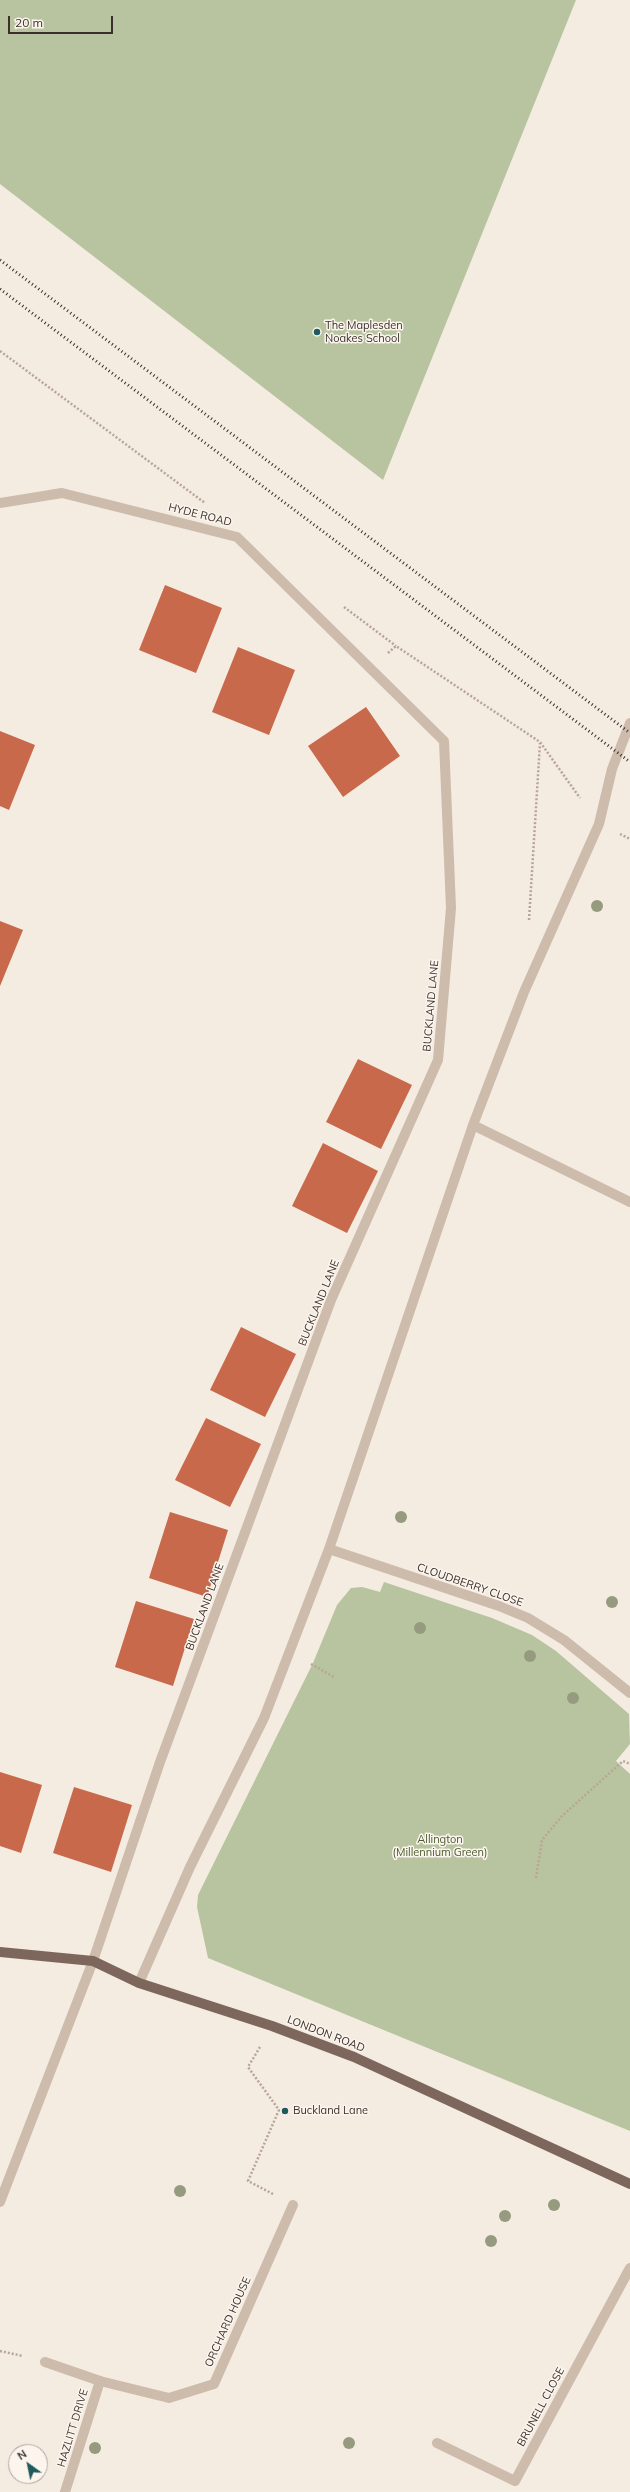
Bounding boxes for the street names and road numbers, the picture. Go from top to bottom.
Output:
street label: HYDE ROAD [167,501,233,529]
street label: BUCKLAND LANE [420,960,442,1052]
street label: BUCKLAND LANE [296,1258,342,1348]
street label: CLOUDBERRY CLOSE [415,1561,525,1609]
street label: BUCKLAND LANE [183,1562,227,1652]
street label: LONDON ROAD [285,2013,367,2055]
street label: ORCHARD HOUSE [202,2275,254,2369]
street label: BRUNELL CLOSE [515,2365,567,2449]
street label: HAZLITT DRIVE [55,2387,91,2469]

